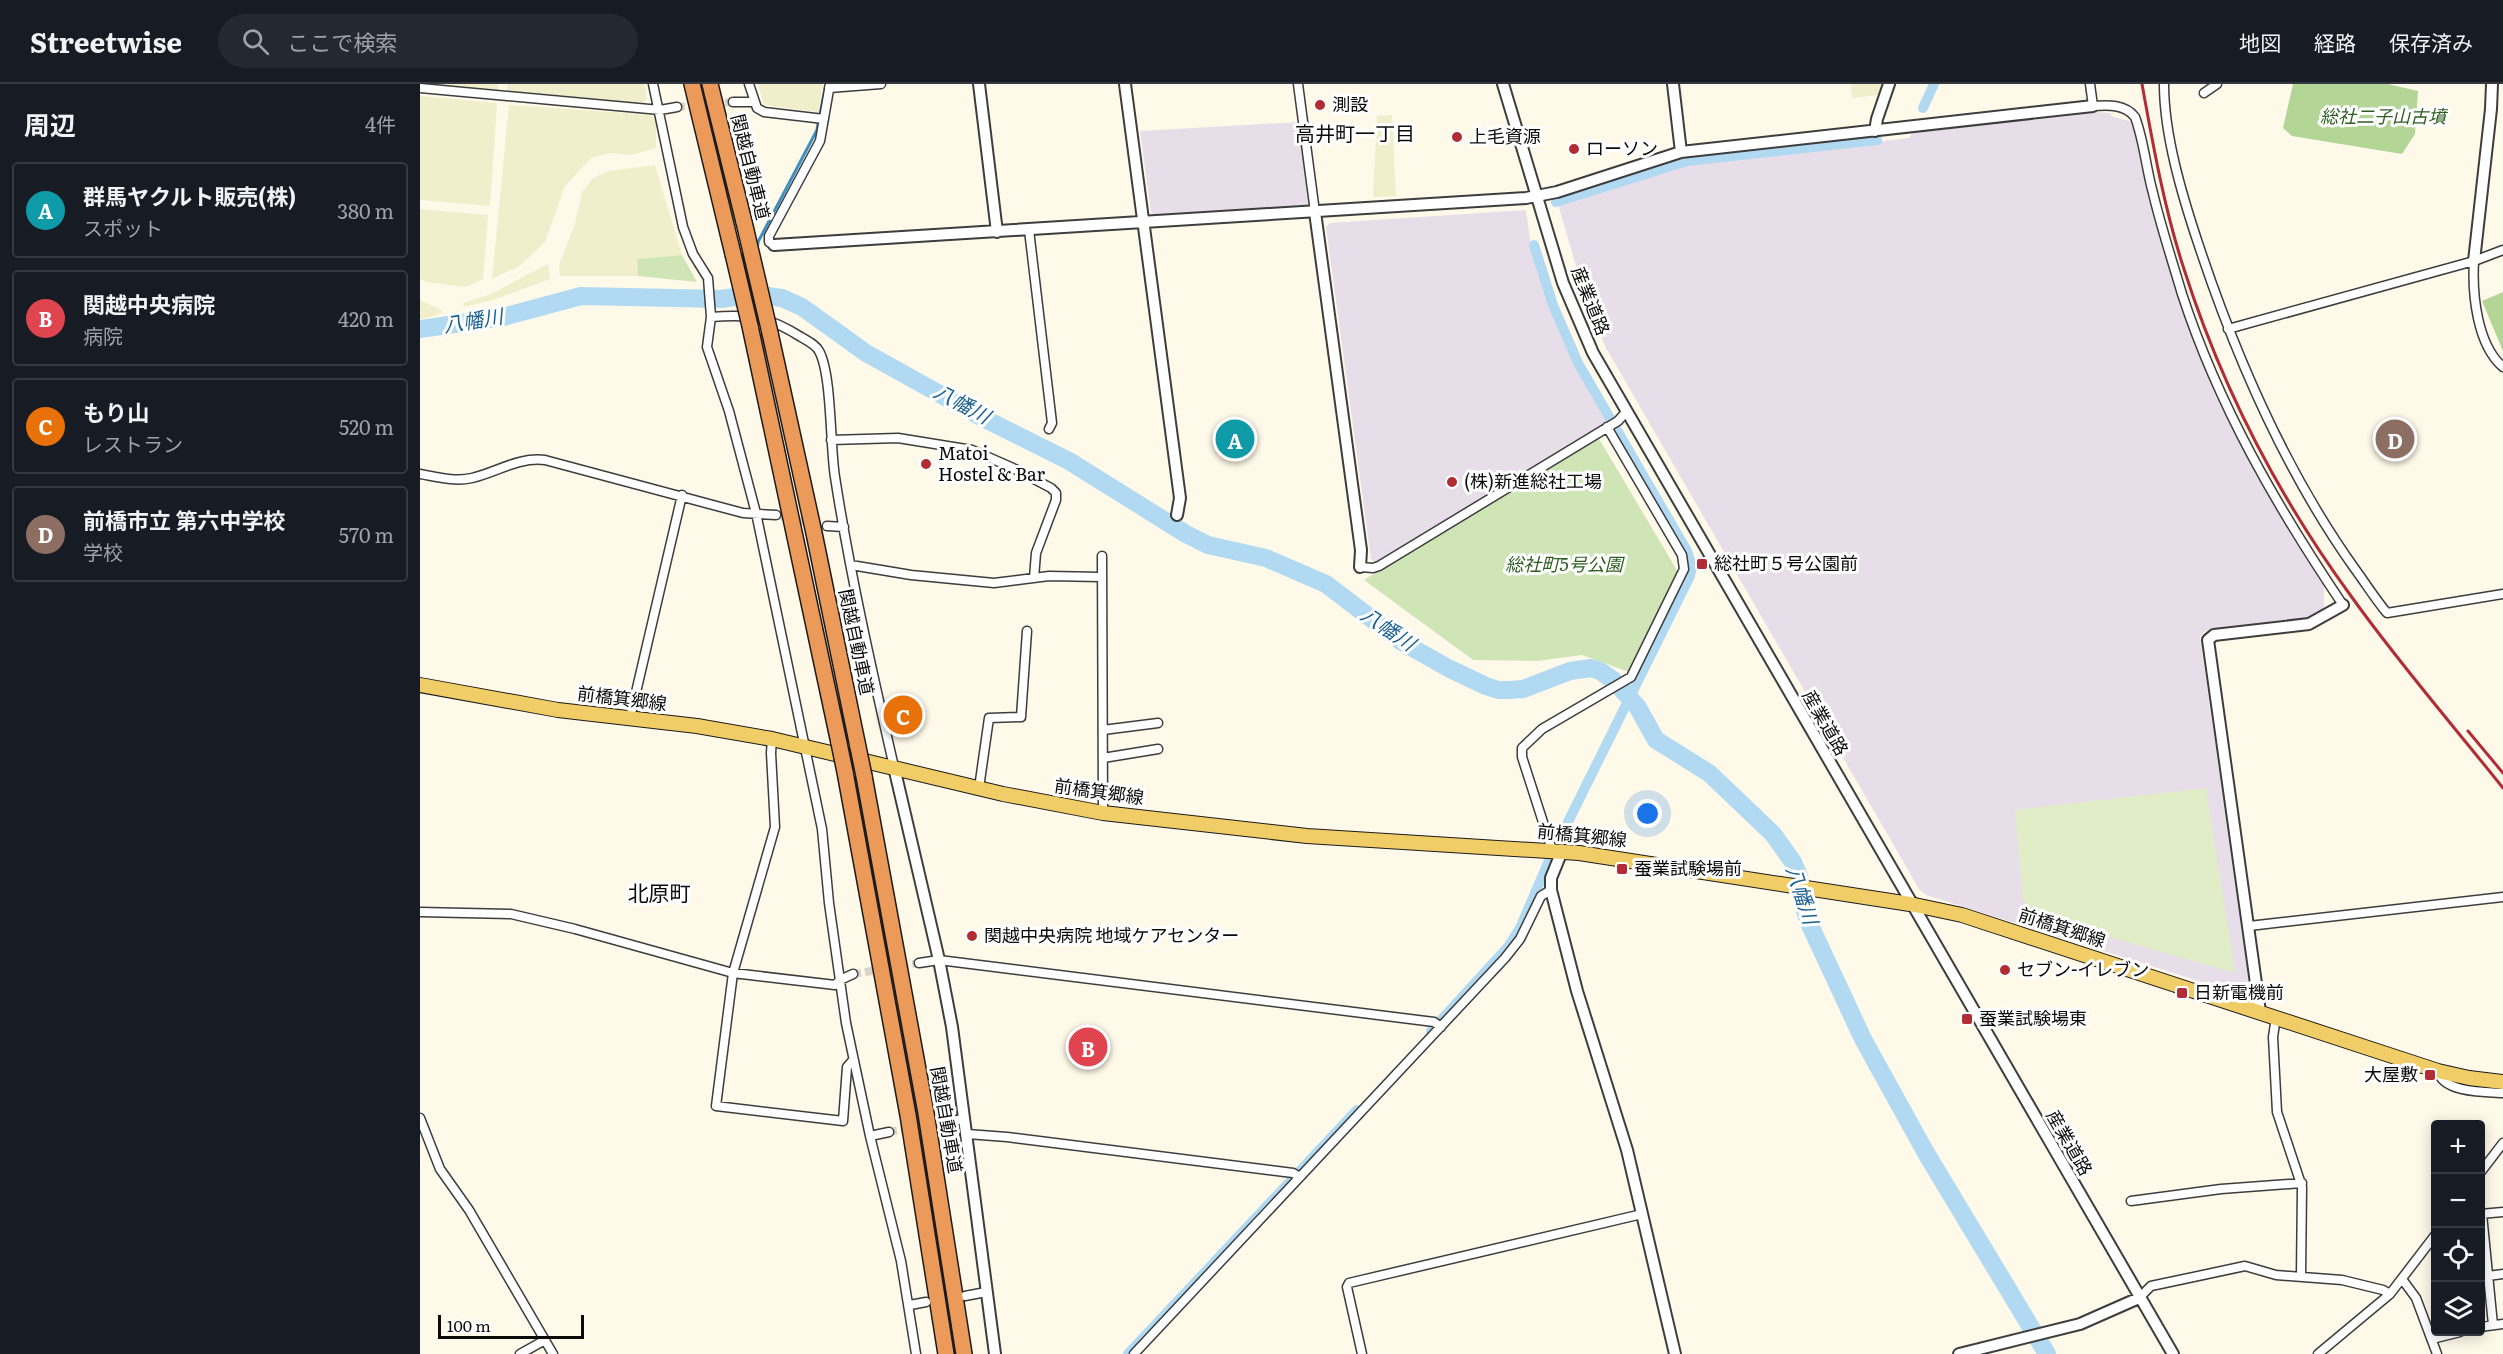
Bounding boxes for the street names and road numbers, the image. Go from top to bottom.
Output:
street label: 関越自動車道 [725,111,778,222]
street label: 産業道路 [1565,262,1617,339]
street label: 関越自動車道 [833,586,882,697]
street label: 前橋箕郷線 [576,679,668,716]
street label: 産業道路 [1797,684,1856,760]
street label: 前橋箕郷線 [1053,771,1146,810]
street label: 前橋箕郷線 [1536,816,1628,853]
street label: 前橋箕郷線 [2015,900,2109,953]
street label: 関越自動車道 [925,1064,970,1175]
street label: 産業道路 [2041,1104,2100,1180]

